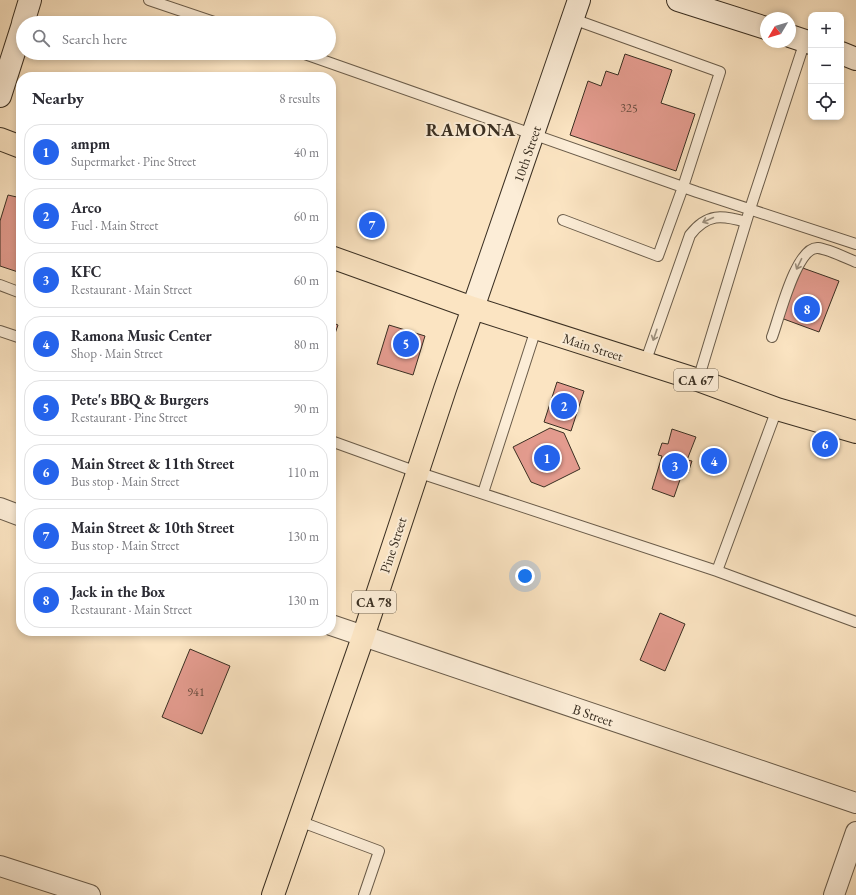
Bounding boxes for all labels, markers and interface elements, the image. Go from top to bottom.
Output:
north arrow [760,12,796,48]
map controls [808,12,844,120]
button: + [808,12,844,48]
search box [16,16,336,60]
icon: search [30,27,52,49]
text: Search here [62,29,127,48]
button: − [808,48,844,84]
button: locate [808,84,844,120]
text: Nearby [32,87,84,109]
text: 8 results [279,90,320,107]
house number: 325 [620,100,638,116]
district label: RAMONA [426,118,516,141]
street label: 10th Street [509,123,545,185]
text: ampm [71,134,110,153]
text: 1 [43,144,49,161]
text: 40 m [294,144,319,161]
text: Supermarket · Pine Street [71,153,196,170]
text: Arco [71,198,101,217]
text: 2 [43,208,49,225]
text: 60 m [294,208,319,225]
pin: 7 [359,210,385,240]
text: Fuel · Main Street [71,217,158,234]
one-way arrow [703,217,715,224]
one-way arrow [795,257,802,269]
text: KFC [71,262,101,281]
text: 3 [43,272,49,289]
text: 60 m [294,272,319,289]
text: Restaurant · Main Street [71,281,192,298]
pin: 8 [794,294,820,324]
text: Ramona Music Center [71,326,212,345]
one-way arrow [650,328,658,340]
pin: 5 [393,329,419,359]
street label: Main Street [561,329,626,365]
text: 4 [43,336,49,353]
text: 80 m [294,336,319,353]
text: Shop · Main Street [71,345,163,362]
road number: CA 67 [674,369,718,391]
text: Pete's BBQ & Burgers [71,390,209,409]
pin: 2 [551,391,577,421]
text: 5 [43,400,49,417]
text: 90 m [294,400,319,417]
text: Restaurant · Pine Street [71,409,187,426]
pin: 6 [812,429,838,459]
pin: 1 [534,443,560,473]
pin: 4 [701,446,727,476]
pin: 3 [662,451,688,481]
text: Main Street & 11th Street [71,454,234,473]
text: 6 [43,464,49,481]
text: 110 m [288,464,319,481]
text: Bus stop · Main Street [71,473,179,490]
street label: Pine Street [376,514,411,575]
text: Main Street & 10th Street [71,518,234,537]
text: 7 [43,528,49,545]
text: 130 m [288,528,319,545]
text: Bus stop · Main Street [71,537,179,554]
your location [515,566,535,586]
text: Jack in the Box [71,582,165,601]
road number: CA 78 [352,591,396,613]
text: 8 [43,592,49,609]
text: 130 m [288,592,319,609]
text: Restaurant · Main Street [71,601,192,618]
house number: 941 [187,684,205,700]
street label: B Street [570,700,616,731]

